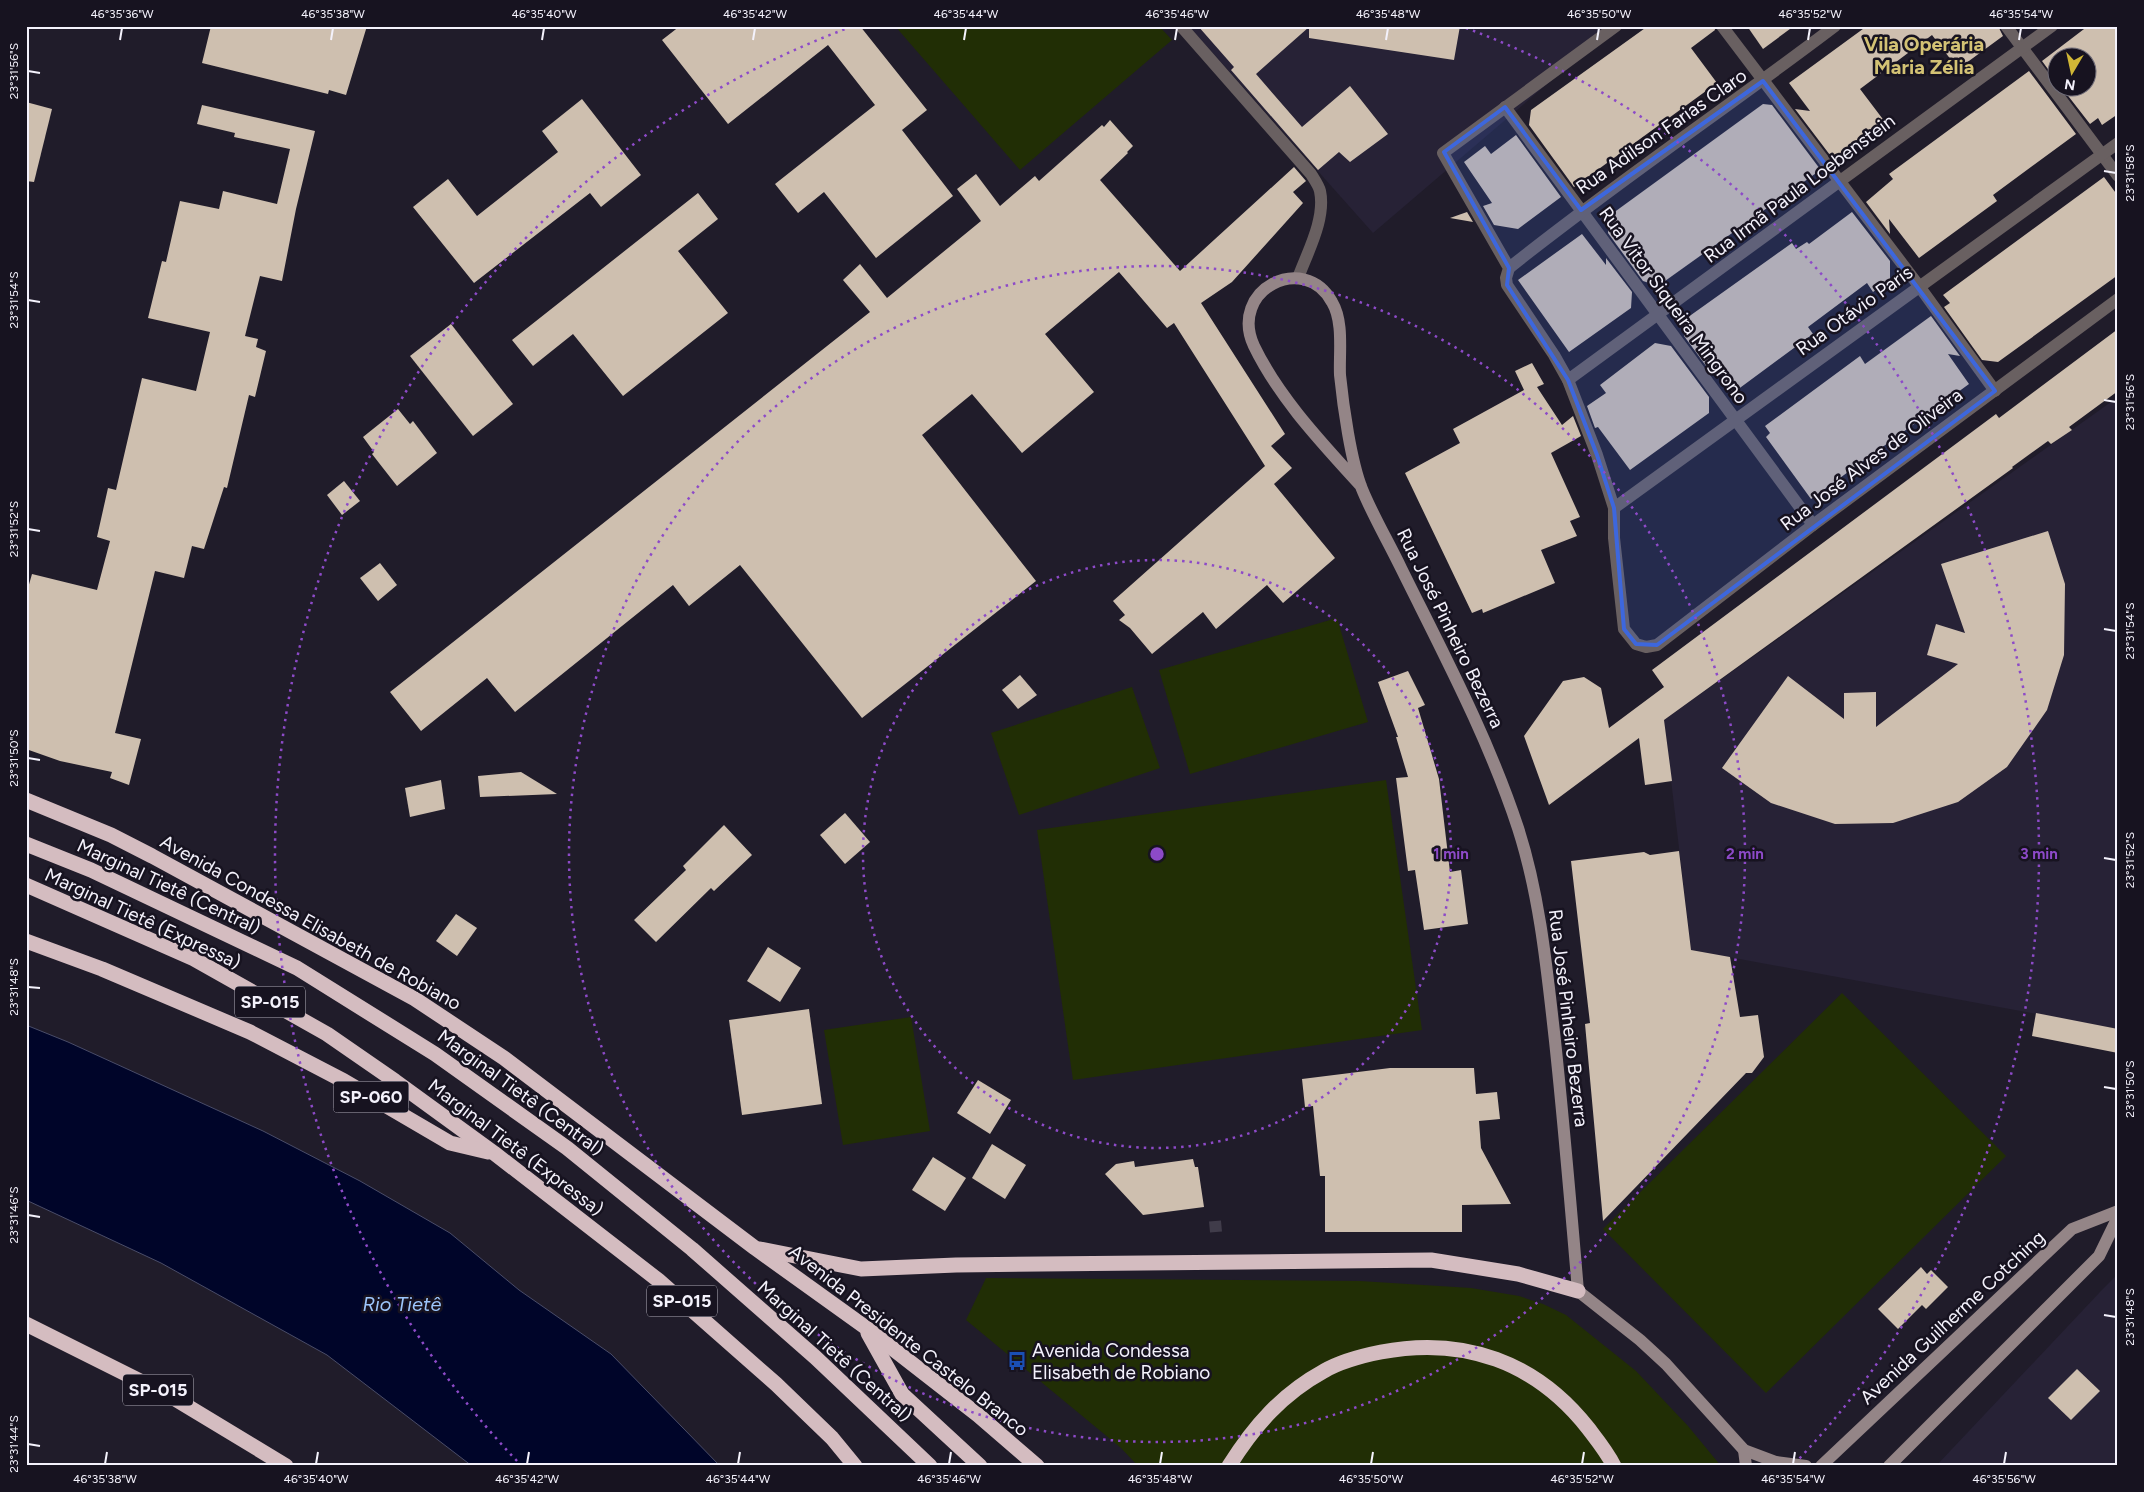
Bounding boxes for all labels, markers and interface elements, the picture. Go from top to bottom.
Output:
text: 46°35'36"W [90,7,154,21]
text: 46°35'38"W [301,7,365,21]
text: 46°35'40"W [511,7,577,21]
text: 46°35'42"W [723,7,787,21]
text: 46°35'44"W [934,7,999,21]
text: 46°35'46"W [1145,7,1210,21]
text: 46°35'48"W [1356,7,1421,21]
text: 46°35'50"W [1567,7,1632,21]
text: 46°35'52"W [1778,7,1842,21]
text: 46°35'54"W [1989,7,2054,21]
district label: Vila Operária Maria Zélia [1864,32,1984,79]
text: 23°31'56"S [7,43,21,99]
north arrow [2046,48,2096,98]
street label: Rua Adilson Farias Claro [1571,64,1751,199]
text: N [2063,75,2077,94]
street label: Rua Irmã Paula Loebenstein [1699,109,1899,268]
text: 23°31'58"S [2123,144,2137,202]
street label: Rua Vitor Siqueira Mingrono [1594,202,1753,408]
street label: Rua Otávio Paris [1792,260,1917,360]
text: 23°31'54"S [7,271,21,329]
text: 23°31'56"S [2123,374,2137,430]
street label: Rua José Alves de Oliveira [1776,383,1967,535]
text: 23°31'52"S [7,501,21,557]
street label: Rua José Pinheiro Bezerra [1392,525,1509,732]
text: 23°31'54"S [2123,602,2137,660]
text: 23°31'50"S [7,729,21,787]
street label: Avenida Condessa Elisabeth de Robiano [156,830,465,1015]
text: 23°31'52"S [2123,832,2137,888]
street label: Marginal Tietê (Central) [73,834,264,939]
centre of rings [1148,845,1166,863]
text: 1 min [1433,845,1469,863]
text: 2 min [1726,845,1764,863]
text: 3 min [2020,845,2058,863]
street label: Marginal Tietê (Expressa) [41,863,244,974]
street label: Rua José Pinheiro Bezerra [1544,908,1593,1128]
text: 23°31'48"S [7,958,21,1016]
road number: SP-015 [235,986,305,1018]
street label: Marginal Tietê (Central) [433,1024,608,1160]
text: 23°31'50"S [2123,1060,2137,1118]
street label: Marginal Tietê (Expressa) [424,1074,608,1221]
road number: SP-060 [334,1082,408,1112]
text: 23°31'46"S [7,1186,21,1244]
street label: Avenida Guilherme Cotching [1855,1226,2050,1409]
street label: Avenida Presidente Castelo Branco [784,1240,1033,1441]
street label: Marginal Tietê (Central) [753,1276,917,1427]
road number: SP-015 [647,1285,717,1316]
text: 23°31'48"S [2123,1288,2137,1346]
water label: Rio Tietê [362,1292,442,1316]
place label: Avenida Condessa Elisabeth de Robiano [1032,1339,1210,1384]
bus stop icon: Avenida Condessa Elisabeth de Robiano [1006,1350,1028,1372]
road number: SP-015 [123,1374,193,1406]
text: 23°31'44"S [7,1415,21,1473]
text: 46°35'38"W [73,1472,137,1486]
text: 46°35'40"W [283,1472,349,1486]
text: 46°35'42"W [495,1472,559,1486]
text: 46°35'44"W [706,1472,771,1486]
text: 46°35'46"W [917,1472,982,1486]
text: 46°35'48"W [1128,1472,1193,1486]
text: 46°35'50"W [1339,1472,1404,1486]
text: 46°35'52"W [1550,1472,1614,1486]
text: 46°35'54"W [1761,1472,1826,1486]
text: 46°35'56"W [1972,1472,2036,1486]

